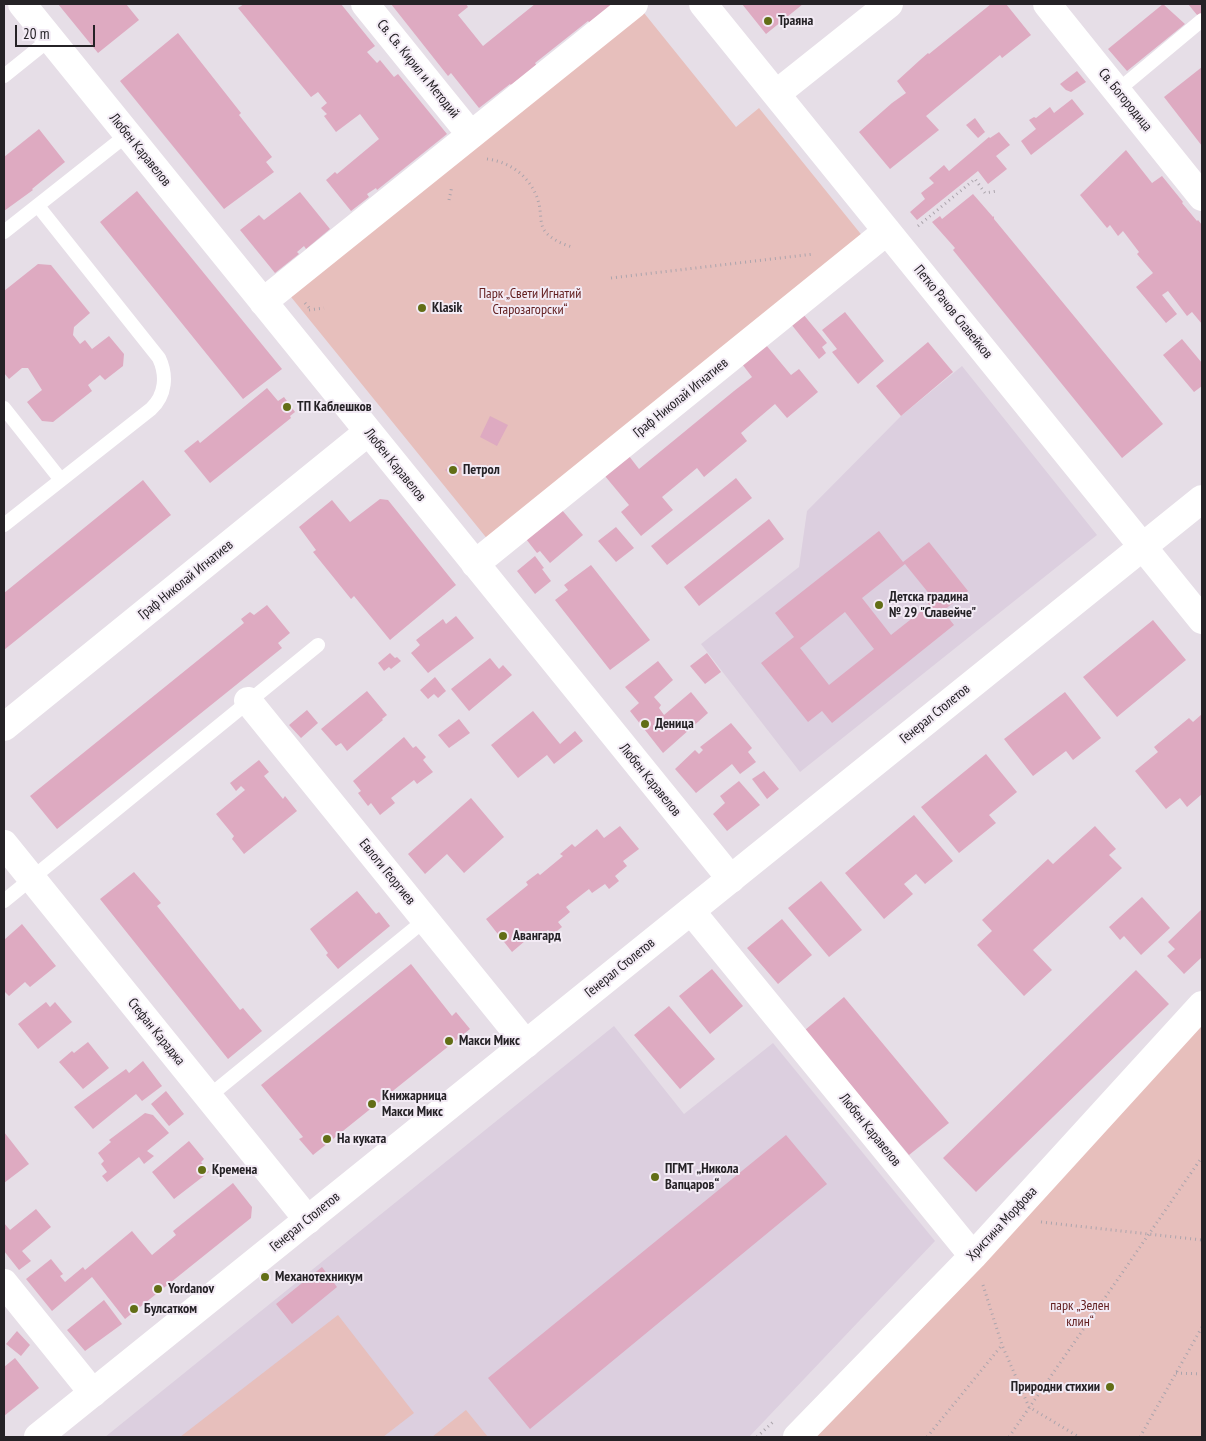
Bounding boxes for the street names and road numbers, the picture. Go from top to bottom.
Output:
street label: Св. Св. Кирил и Методий [373,16,463,122]
street label: Св. Богородица [1095,65,1155,135]
street label: Любен Каравелов [106,110,174,190]
street label: Петко Рачов Славейков [910,262,996,362]
street label: Граф Николай Игнатиев [630,355,732,441]
street label: Любен Каравелов [361,425,429,505]
street label: Граф Николай Игнатиев [135,537,237,623]
street label: Генерал Столетов [897,681,973,747]
street label: Любен Каравелов [616,740,684,820]
street label: Евлоги Георгиев [355,836,419,908]
street label: Генерал Столетов [582,935,658,1001]
street label: Стефан Караджа [124,995,188,1069]
street label: Любен Каравелов [836,1090,904,1170]
street label: Христина Морфова [963,1183,1041,1265]
street label: Генерал Столетов [267,1189,343,1255]

